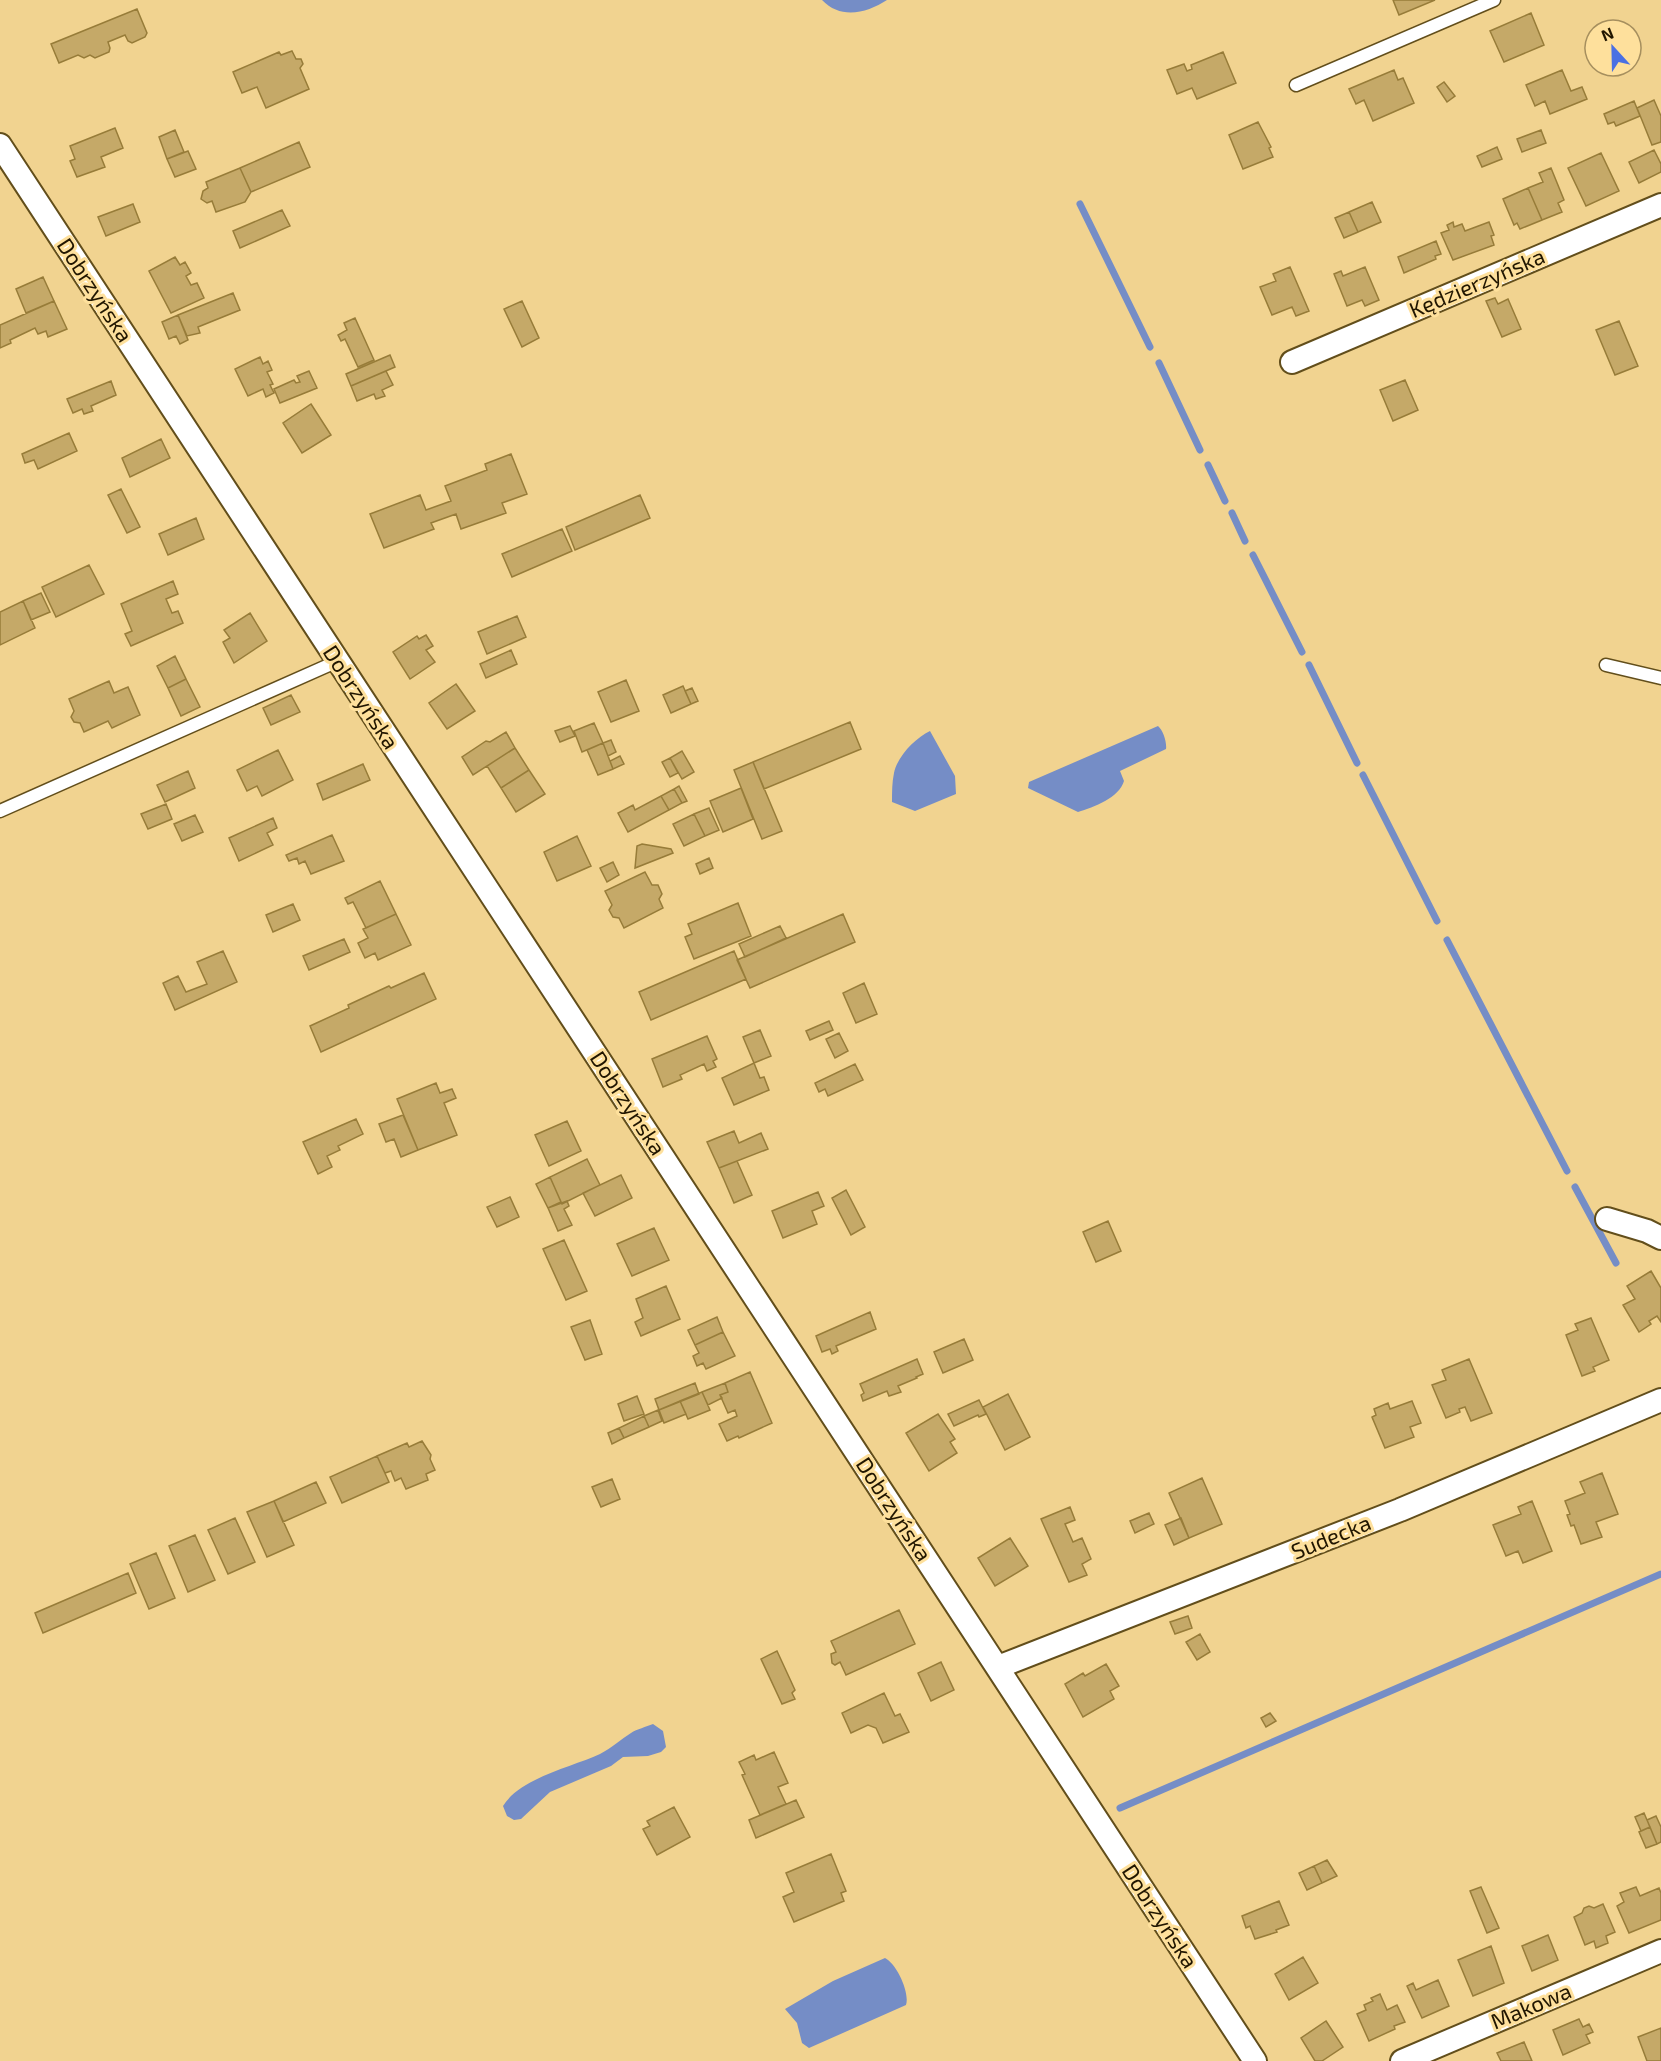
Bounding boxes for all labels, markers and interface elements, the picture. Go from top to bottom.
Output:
north arrow [1583,18,1643,78]
text: N [1598,23,1616,45]
street label: Dobrzyńska [53,233,139,346]
street label: Kędzierzyńska [1405,242,1548,322]
street label: Dobrzyńska [319,640,405,753]
street label: Dobrzyńska [586,1046,672,1159]
street label: Dobrzyńska [852,1452,938,1565]
street label: Sudecka [1287,1508,1374,1564]
street label: Dobrzyńska [1118,1859,1204,1972]
street label: Makowa [1486,1977,1575,2034]

